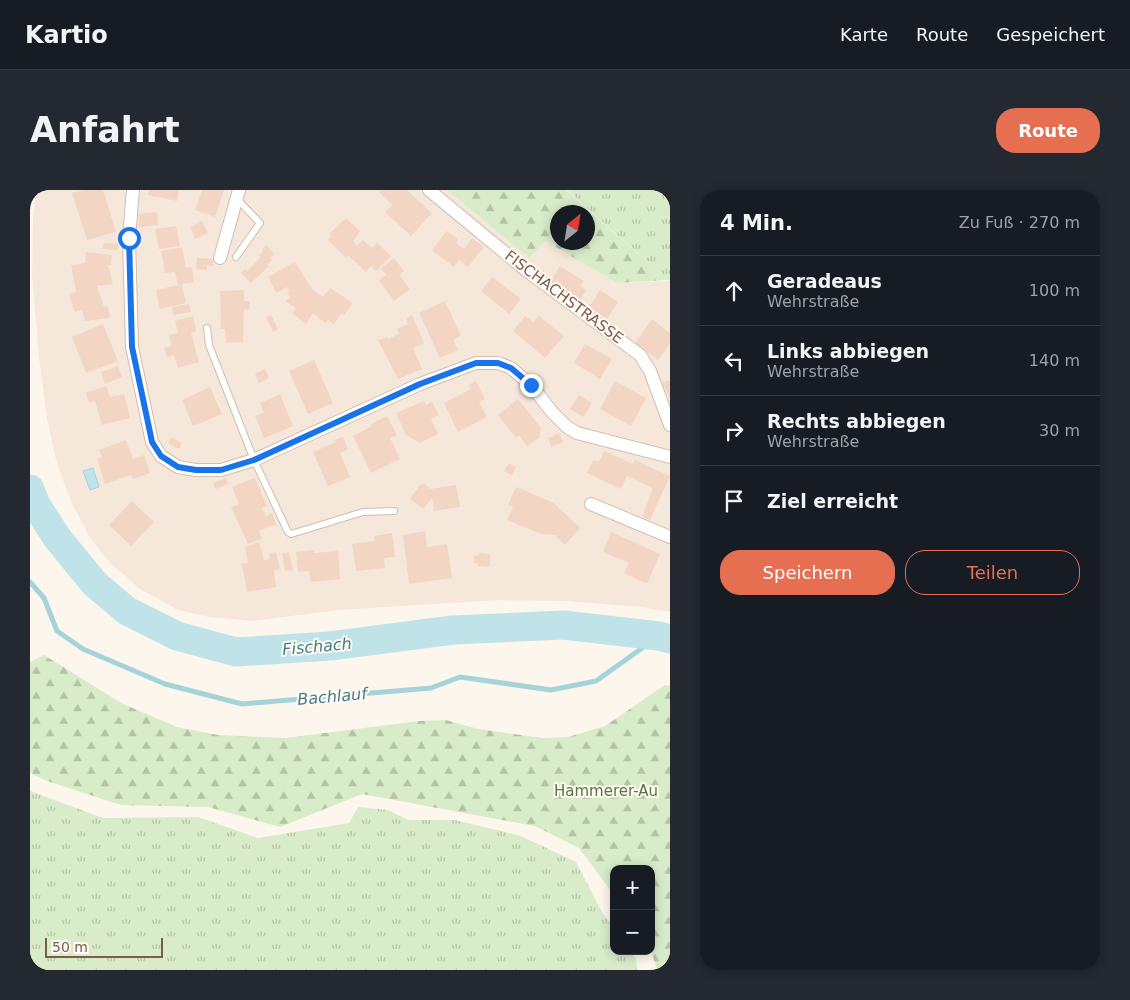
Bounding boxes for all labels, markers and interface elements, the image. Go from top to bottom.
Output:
text: Kartio [25,21,108,49]
text: Karte [840,24,888,45]
text: Route [916,24,968,45]
text: Gespeichert [996,24,1105,45]
button: Route [996,108,1100,153]
text: Anfahrt [30,110,180,150]
north arrow [550,205,595,250]
text: 4 Min. [720,211,793,235]
text: Zu Fuß · 270 m [959,213,1080,232]
route start [118,227,141,250]
street label: FISCHACHSTRASSE [501,247,627,347]
text: Geradeaus [767,270,882,292]
icon: ahead [720,277,748,305]
text: 100 m [1029,281,1080,300]
text: Wehrstraße [767,292,859,311]
text: Links abbiegen [767,340,929,362]
icon: left [720,347,748,375]
text: 140 m [1029,351,1080,370]
text: Wehrstraße [767,362,859,381]
route end [520,374,543,397]
text: Rechts abbiegen [767,410,946,432]
icon: right [720,417,748,445]
text: 30 m [1039,421,1080,440]
text: Wehrstraße [767,432,859,451]
icon: arrive [720,487,748,515]
text: Ziel erreicht [767,490,898,512]
button: Speichern [720,550,895,595]
button: Teilen [905,550,1080,595]
water label: Fischach [282,634,353,659]
water label: Bachlauf [296,684,370,709]
park label: Hammerer-Au [554,782,658,800]
map controls [610,865,655,955]
button: + [610,865,655,910]
button: − [610,910,655,955]
scale bar [45,935,162,958]
text: 50 m [52,939,88,955]

